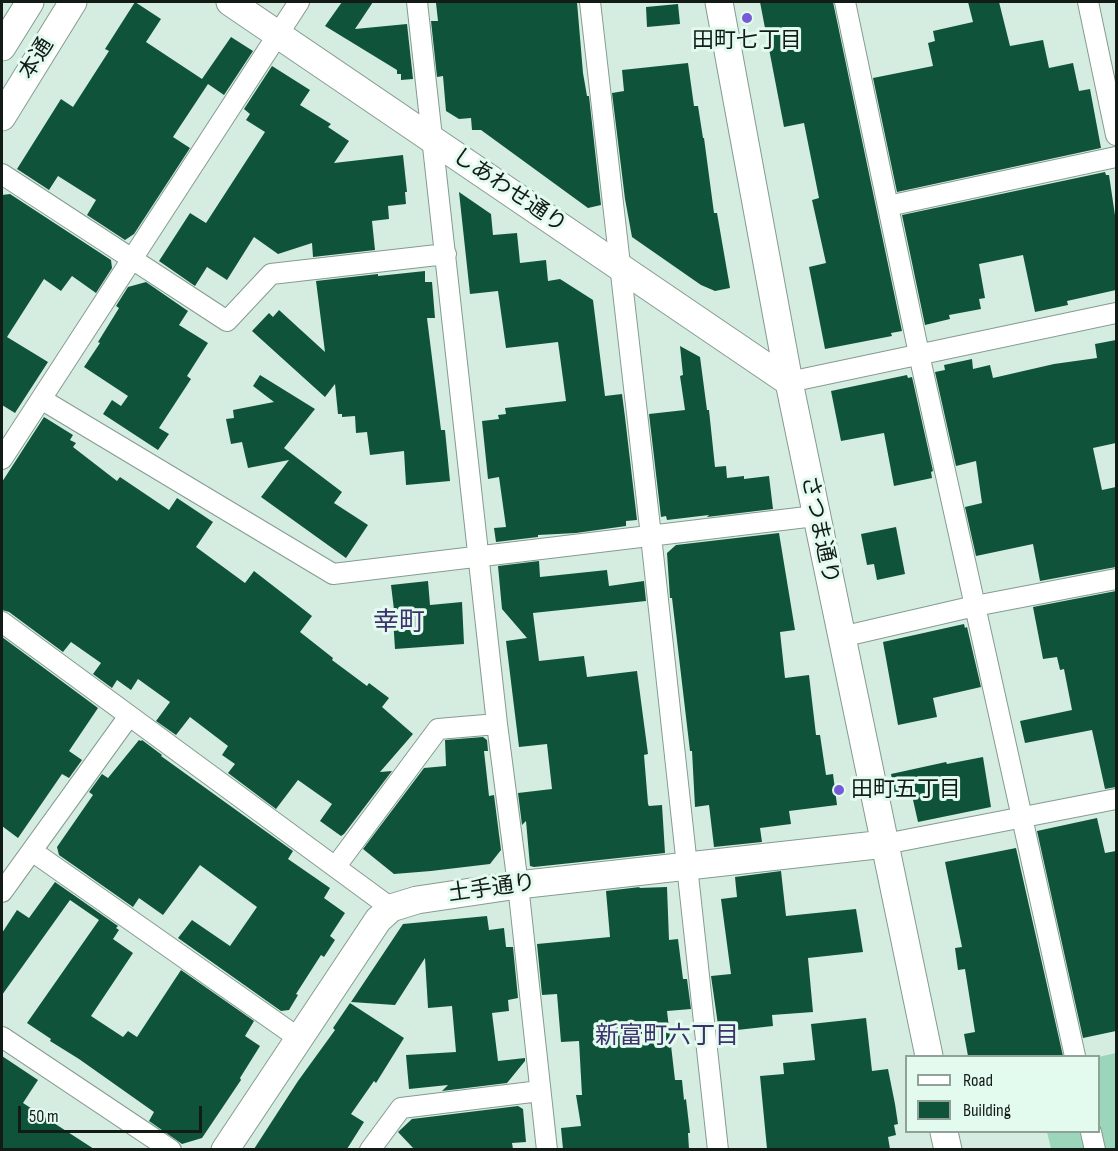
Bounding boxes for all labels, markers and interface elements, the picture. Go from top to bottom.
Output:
marker: 田町七丁目 [740,11,754,25]
place label: 田町七丁目 [692,28,802,54]
street label: 本通 [14,33,60,85]
street label: しあわせ通り [447,143,571,239]
street label: さつま通り [795,473,843,587]
district label: 幸町 [373,607,425,639]
place label: 田町五丁目 [851,777,961,803]
marker: 田町五丁目 [832,783,846,797]
street label: 土手通り [447,870,537,908]
district label: 新富町六丁目 [595,1023,739,1051]
legend [905,1055,1100,1133]
text: Road [963,1070,993,1091]
scale bar [21,1094,206,1132]
text: Building [963,1100,1011,1121]
text: 50 m [29,1106,59,1127]

